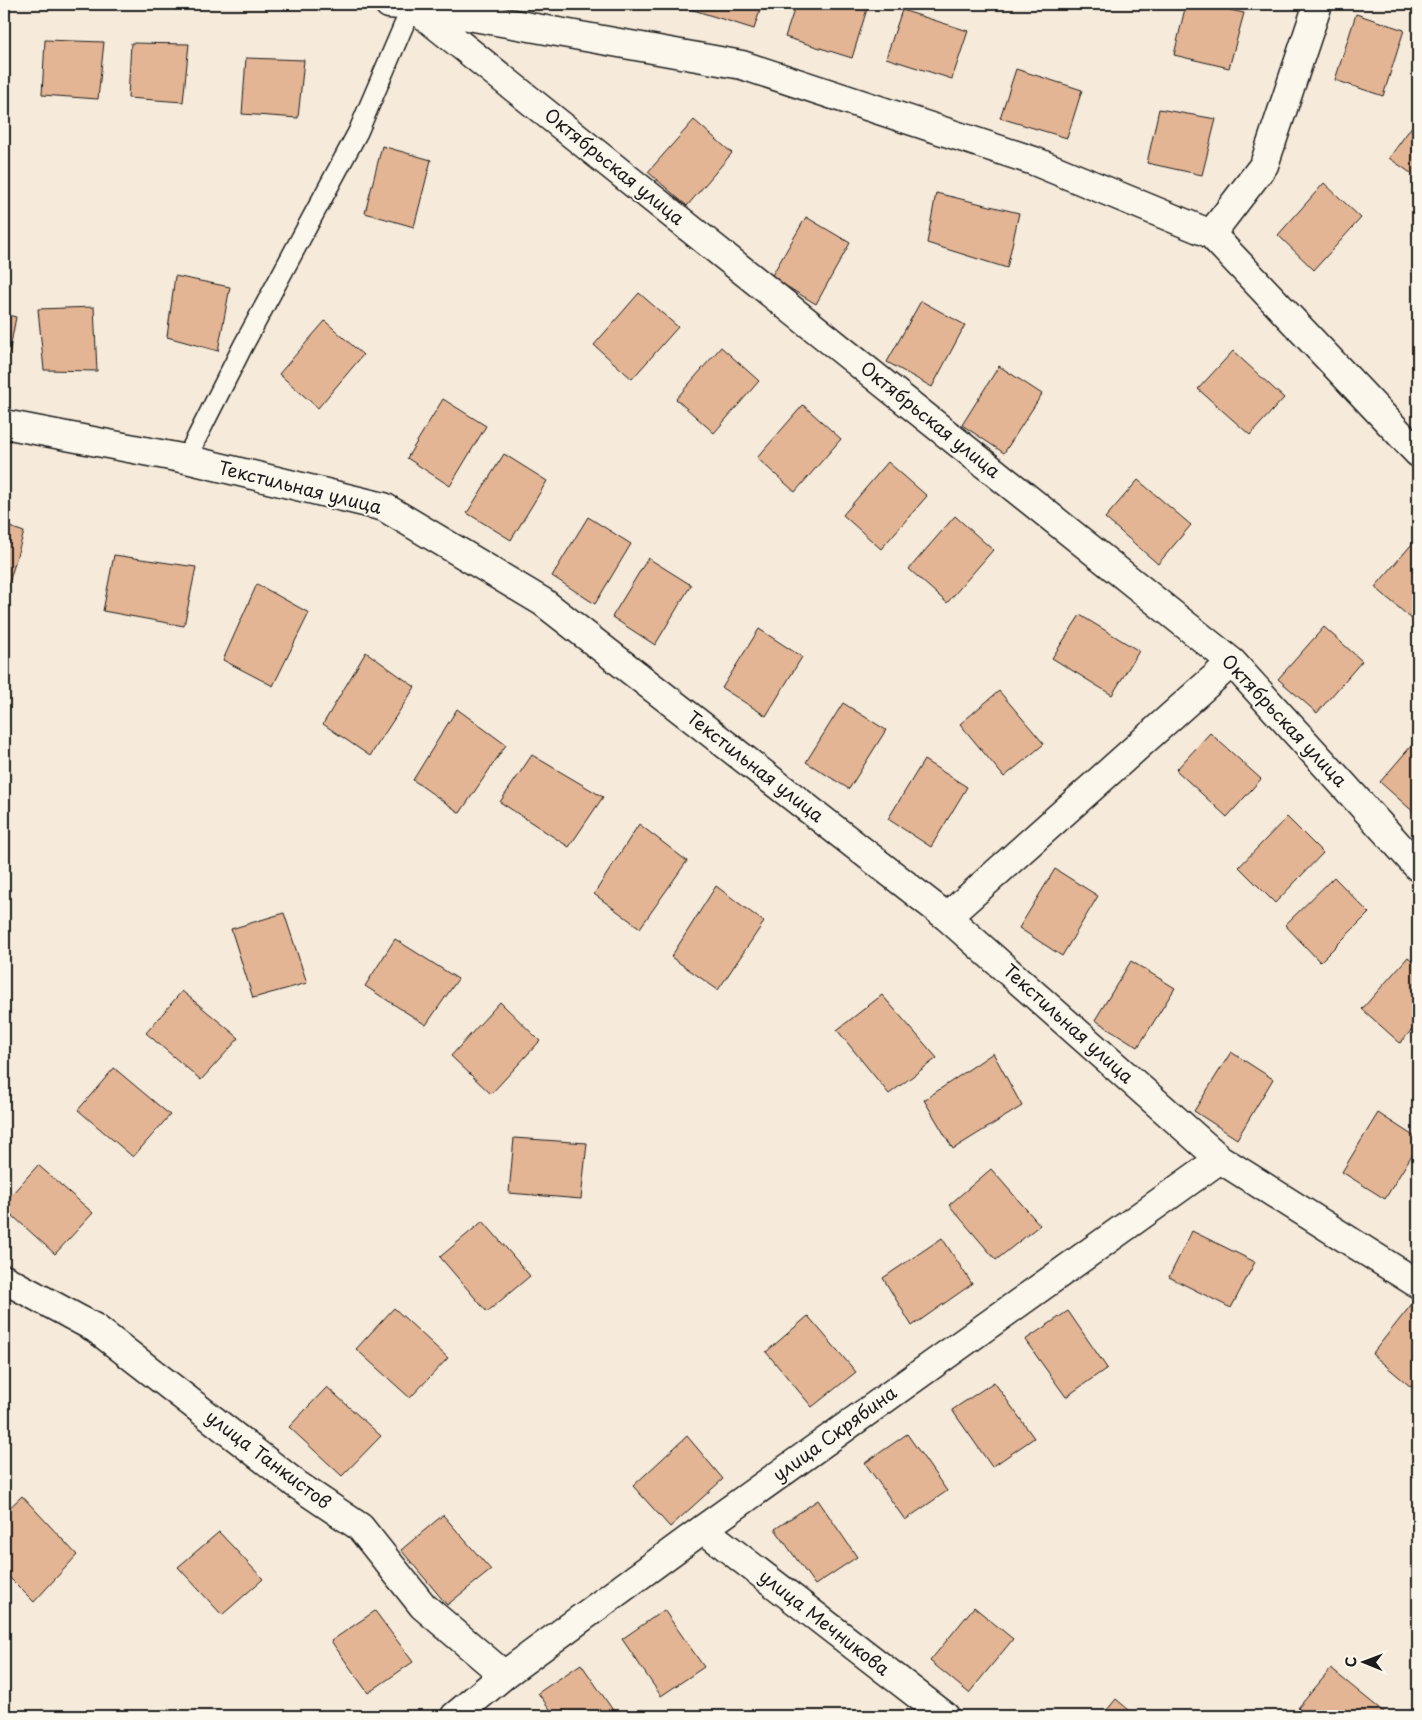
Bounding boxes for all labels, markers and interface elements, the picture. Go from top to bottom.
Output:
street label: Октябрьская улица [539,101,691,231]
street label: Октябрьская улица [855,354,1007,484]
street label: Текстильная улица [216,453,385,520]
street label: Октябрьская улица [1216,647,1354,793]
street label: Текстильная улица [682,704,831,828]
street label: Текстильная улица [998,957,1141,1089]
street label: улица Скрябина [767,1378,902,1487]
street label: улица Танкистов [201,1403,337,1515]
street label: улица Мечникова [754,1562,897,1682]
north arrow [1340,1638,1390,1688]
text: С [1340,1656,1361,1667]

